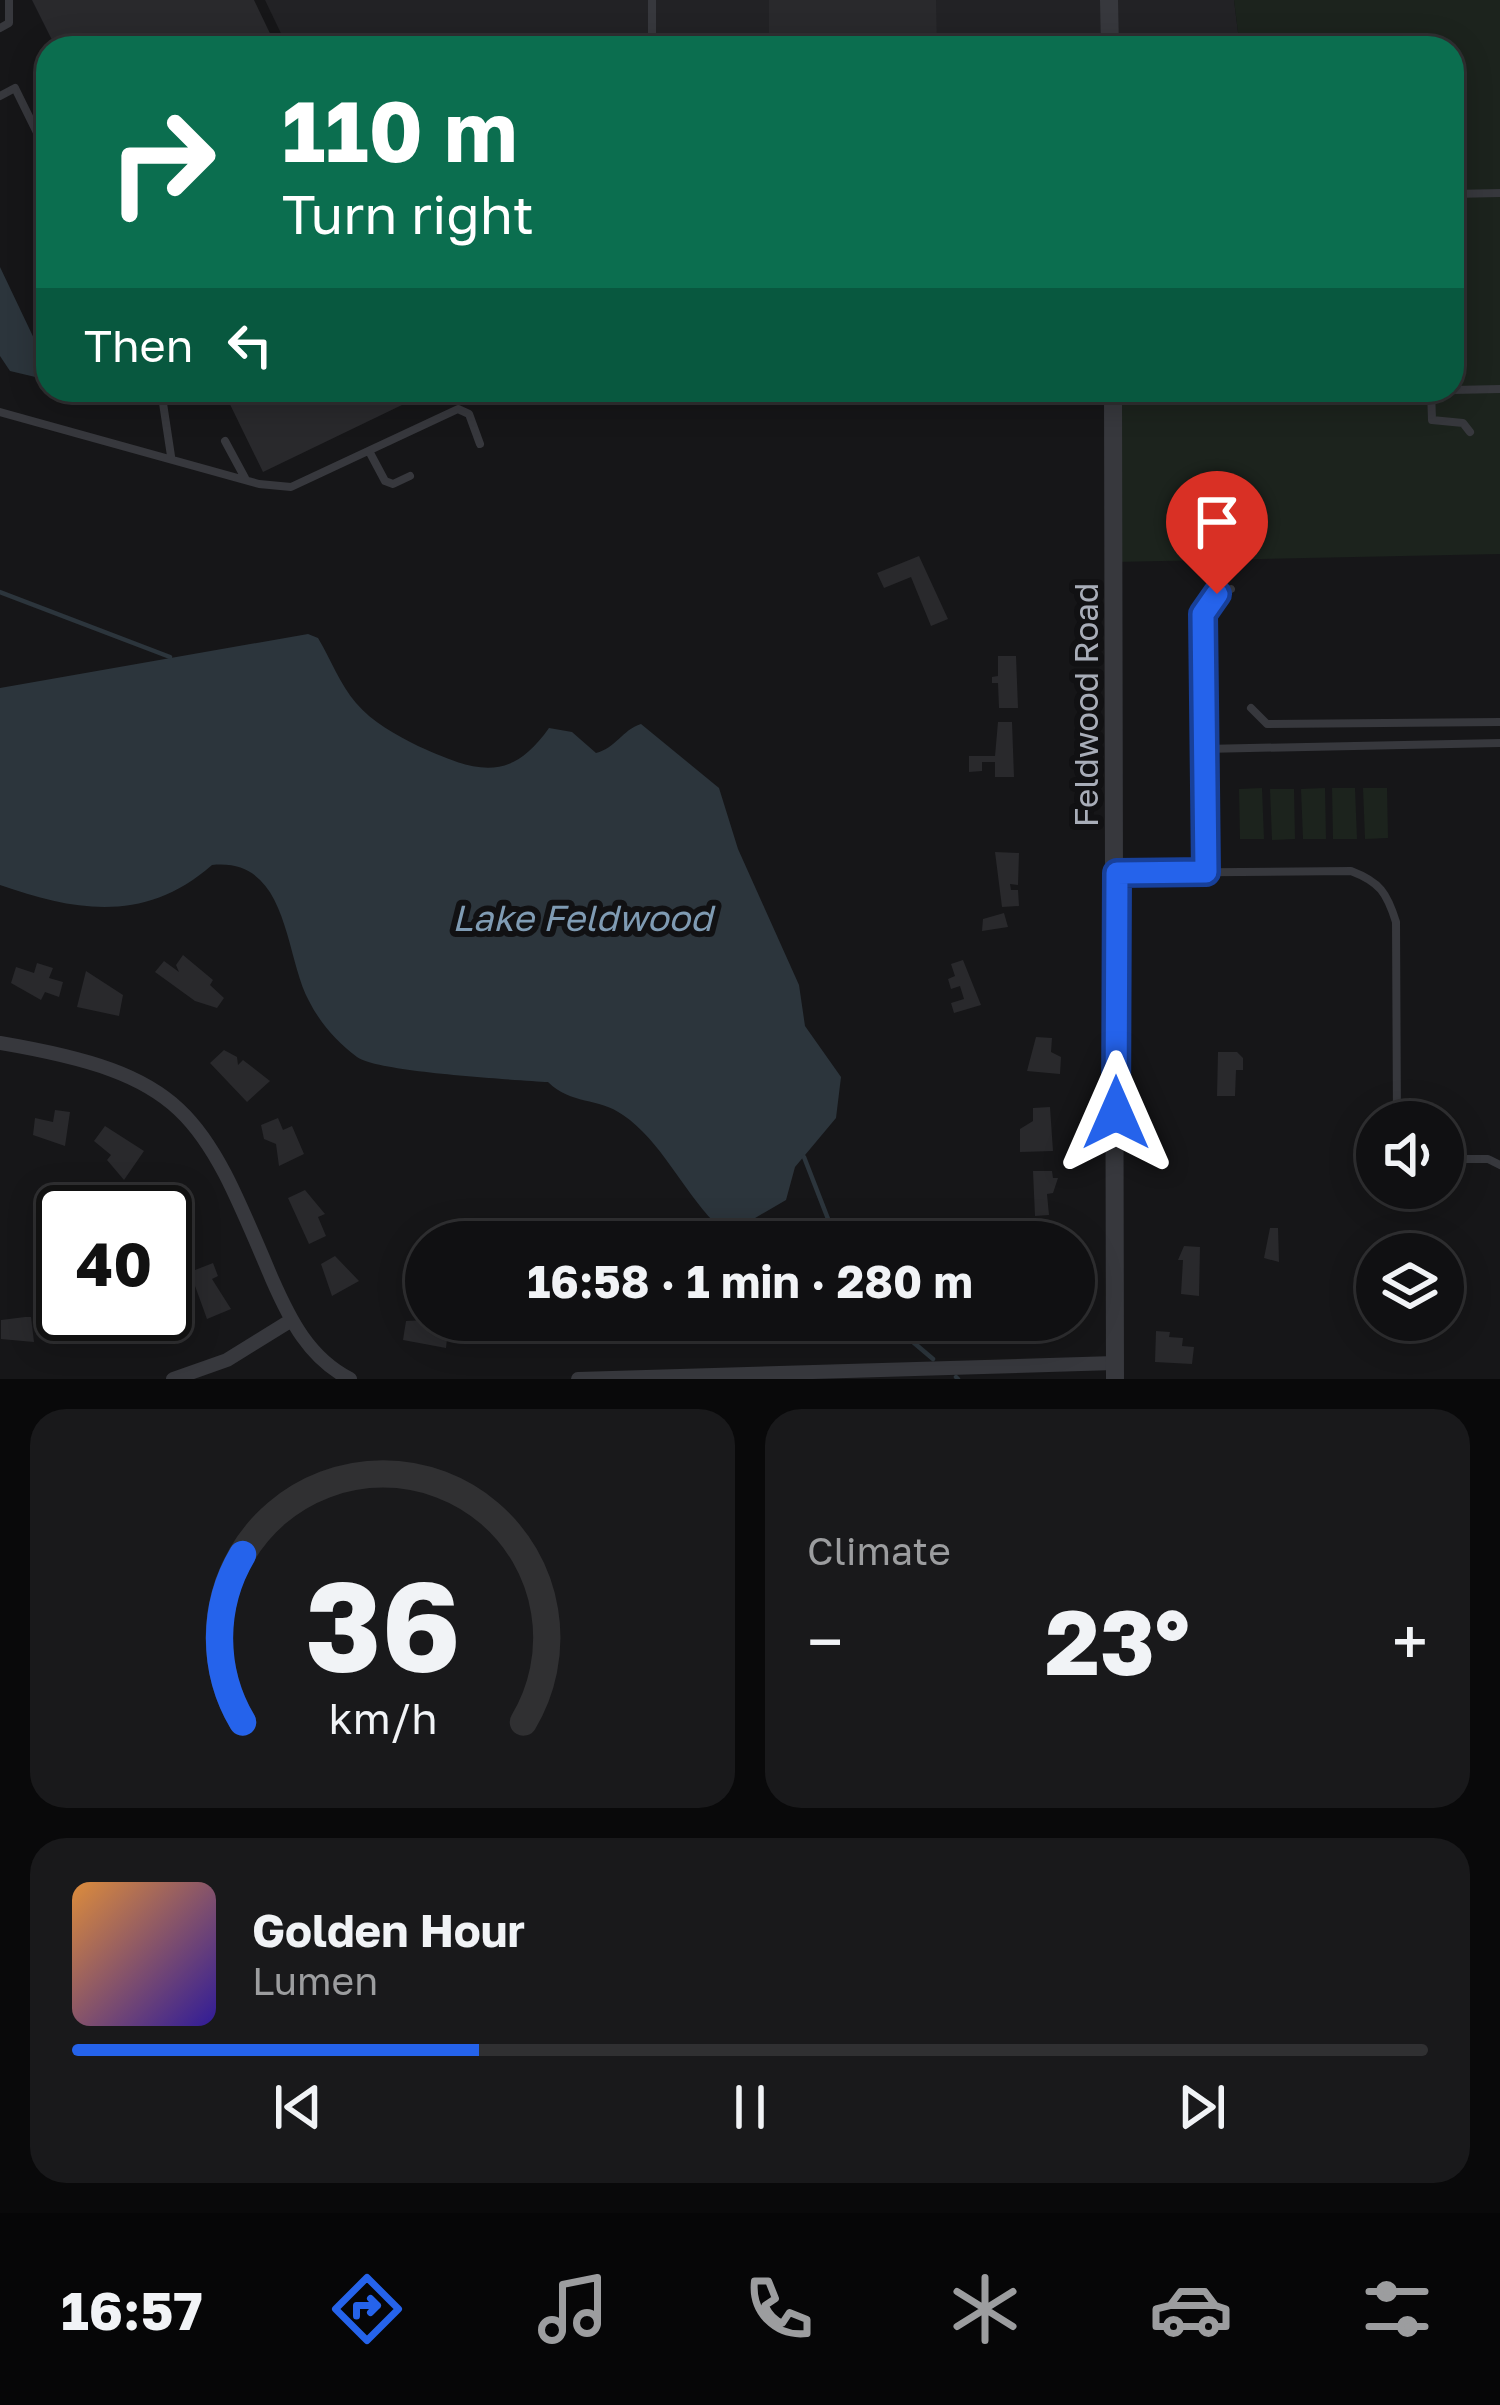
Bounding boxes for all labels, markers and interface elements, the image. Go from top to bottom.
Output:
text: 110 m [282,80,518,180]
icon: right [84,84,240,240]
text: Turn right [282,181,534,246]
icon: left [217,312,283,378]
text: Then [84,318,193,372]
pin [1166,471,1268,594]
icon: arrive [1184,489,1250,555]
street label: Feldwood Road [1066,583,1105,827]
water label: Lake Feldwood [452,896,716,939]
position arrow [1053,1050,1179,1176]
map controls [1356,1101,1464,1341]
button: sound [1356,1101,1464,1209]
speed limit sign: 40 [36,1185,192,1341]
button: layers [1356,1233,1464,1341]
text: 16:58 · 1 min · 280 m [527,1254,973,1308]
text: Climate [807,1527,951,1574]
text: 36 [305,1549,460,1698]
text: 23° [1045,1587,1190,1695]
text: − [807,1601,843,1681]
text: + [1392,1601,1428,1681]
text: km/h [328,1691,437,1742]
text: Golden Hour [252,1903,525,1957]
text: Lumen [252,1957,378,2004]
icon: previous [265,2074,331,2140]
icon: pause [717,2074,783,2140]
icon: next [1169,2074,1235,2140]
icon: directions [325,2267,409,2351]
icon: music [531,2267,615,2351]
icon: phone [737,2267,821,2351]
icon: climate [943,2267,1027,2351]
icon: car [1149,2267,1233,2351]
icon: filters [1355,2267,1439,2351]
text: 16:57 [61,2277,203,2342]

